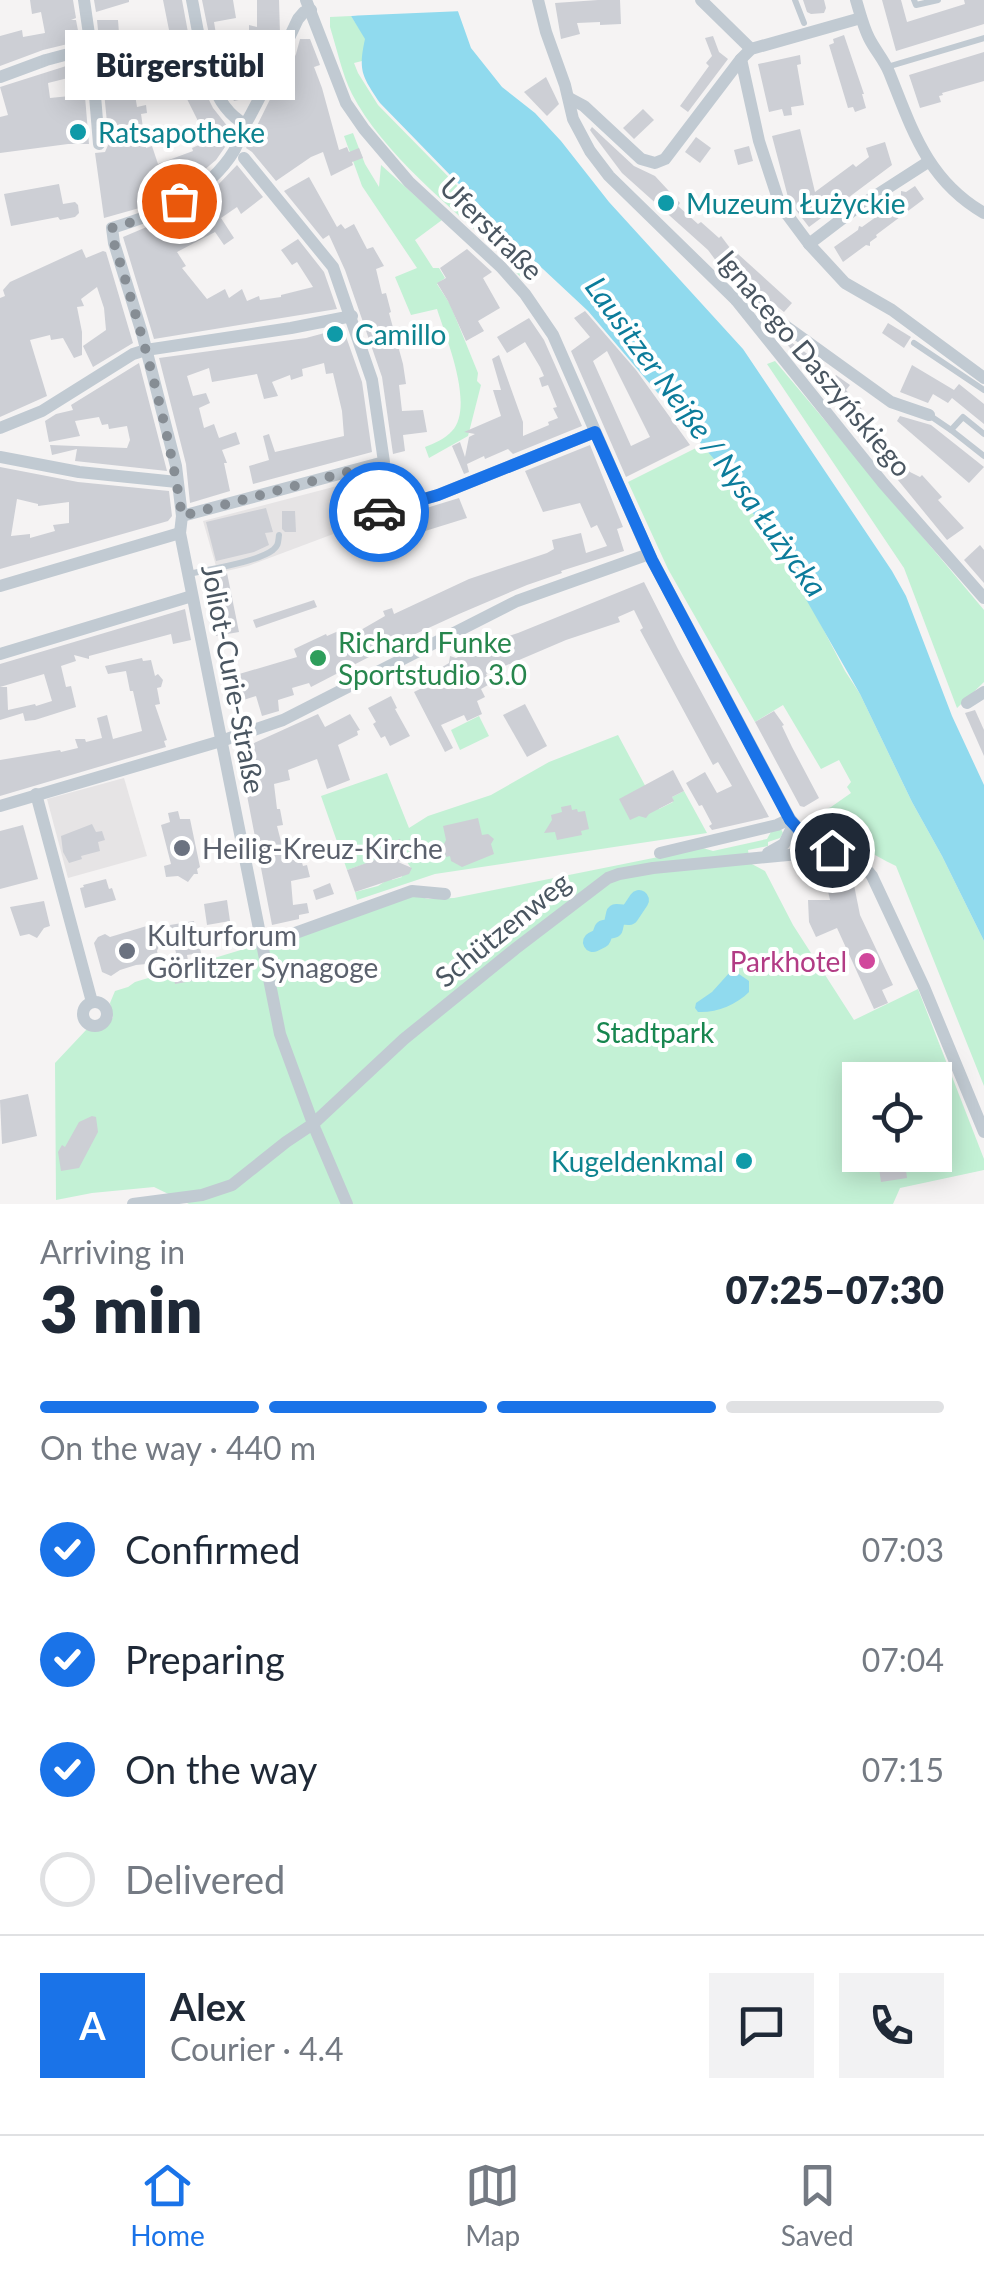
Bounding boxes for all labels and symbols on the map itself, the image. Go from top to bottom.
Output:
callout: Bürgerstübl [64,31,294,101]
place label: Ratsapotheke [98,115,265,149]
marker: Ratsapotheke [67,121,89,143]
pin [137,159,222,244]
street label: Uferstraße [433,169,551,287]
place label: Muzeum Łużyckie [686,186,905,220]
marker: Muzeum Łużyckie [655,192,677,214]
street label: Ignacego Daszyńskiego [711,243,919,483]
water label: Lausitzer Neiße / Nysa Łużycka [579,269,835,603]
place label: Camillo [355,317,446,351]
marker: Camillo [324,323,346,345]
courier [329,462,429,562]
street label: Joliot-Curie-Straße [195,562,273,796]
place label: Richard Funke Sportstudio 3.0 [338,625,527,691]
marker: Richard Funke Sportstudio 3.0 [307,647,329,669]
pin [790,808,875,893]
place label: Heilig-Kreuz-Kirche [202,831,443,865]
marker: Heilig-Kreuz-Kirche [171,837,193,859]
street label: Schützenweg [428,864,576,994]
place label: Kulturforum Görlitzer Synagoge [147,918,378,984]
marker: Kulturforum Görlitzer Synagoge [116,940,138,962]
place label: Parkhotel [730,944,847,978]
marker: Parkhotel [856,950,878,972]
park label: Stadtpark [596,1015,715,1049]
place label: Kugeldenkmal [551,1144,724,1178]
marker: Kugeldenkmal [733,1150,755,1172]

